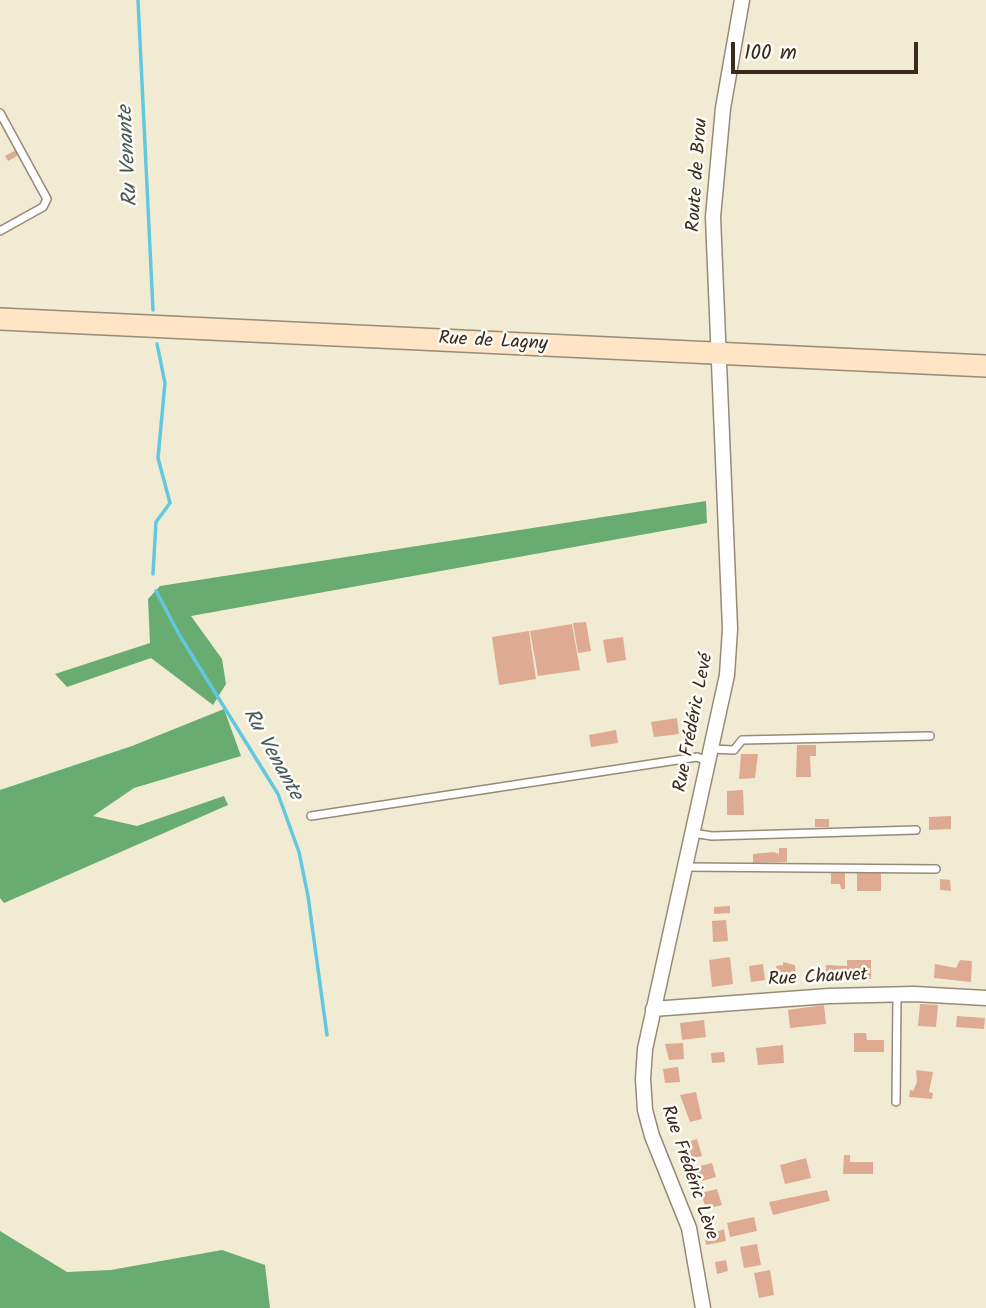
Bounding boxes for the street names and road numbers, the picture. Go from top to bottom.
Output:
street label: Route de Brou [684,117,714,233]
street label: Rue de Lagny [438,329,548,357]
street label: Rue Frédéric Levé [670,652,720,794]
street label: Rue Chauvet [768,965,868,993]
street label: Rue Frédéric Lève [654,1103,722,1243]

